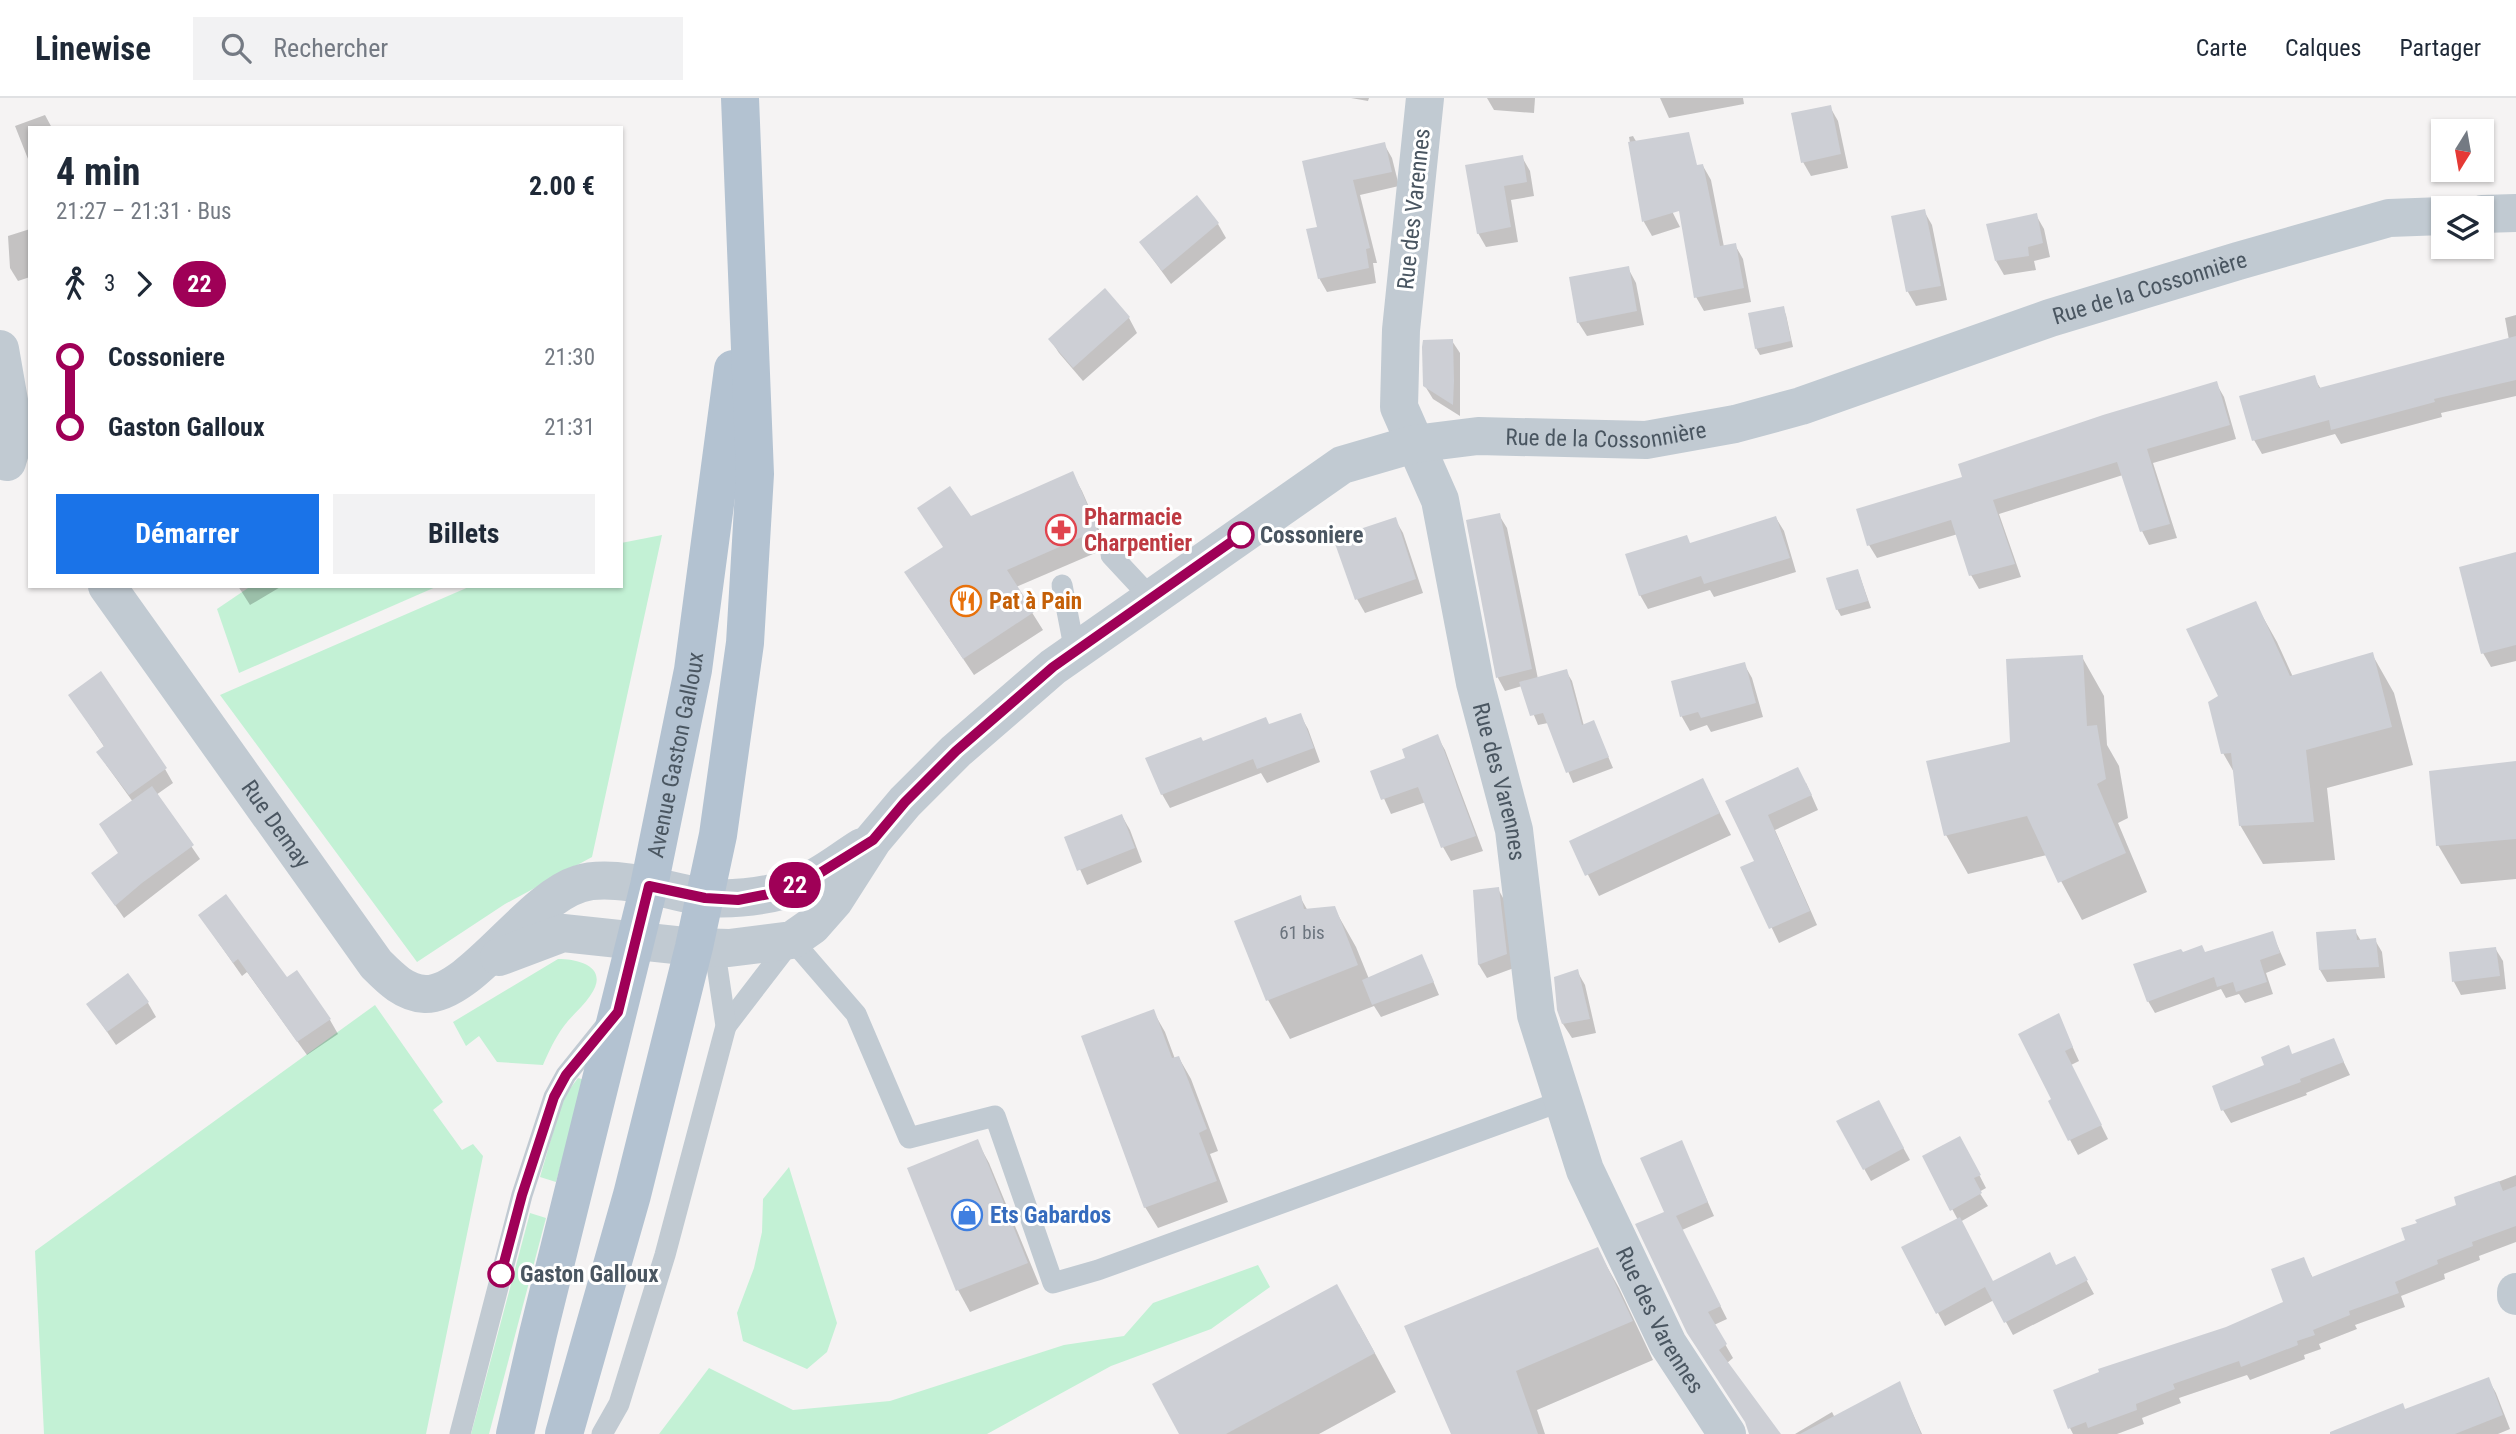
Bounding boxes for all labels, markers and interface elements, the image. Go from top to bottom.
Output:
search box [193,17,683,80]
text: Linewise [35,29,151,68]
icon: search [217,29,255,67]
text: Rechercher [273,33,388,63]
text: Carte [2196,34,2247,62]
text: Calques [2285,34,2361,62]
text: Partager [2399,34,2481,62]
north arrow [2431,119,2494,182]
map controls [2431,119,2494,259]
street label: Rue des Varennes [1392,127,1436,291]
text: 4 min [56,150,140,194]
text: 2.00 € [529,171,595,201]
button: layers [2431,196,2494,259]
text: 21:27 – 21:31 · Bus [56,198,232,225]
street label: Rue de la Cossonnière [2049,246,2250,330]
icon: walk [56,265,94,303]
icon: forward [125,265,163,303]
text: 3 [104,270,115,297]
text: 22 [187,270,212,298]
text: Cossoniere [108,342,225,372]
text: 21:30 [544,344,595,371]
text: Gaston Galloux [108,412,265,442]
text: 21:31 [544,414,595,441]
street label: Rue de la Cossonnière [1505,416,1708,454]
button: Démarrer [56,494,319,574]
button: Billets [333,494,595,574]
place label: Pharmacie Charpentier [1084,504,1192,557]
pharmacy icon: Pharmacie Charpentier [1044,513,1078,547]
marker: Cossoniere [1228,522,1254,548]
place label: Cossoniere [1260,522,1363,549]
restaurant icon: Pat à Pain [949,584,983,618]
place label: Pat à Pain [989,588,1082,615]
street label: Avenue Gaston Galloux [642,650,709,860]
street label: Rue des Varennes [1467,700,1531,862]
street label: Rue Demay [236,775,317,873]
line badge: 22 [764,862,826,908]
text: 22 [783,871,807,899]
house number: 61 bis [1279,921,1325,944]
shop icon: Ets Gabardos [950,1198,984,1232]
place label: Ets Gabardos [990,1202,1111,1229]
street label: Rue des Varennes [1610,1243,1710,1398]
marker: Gaston Galloux [488,1261,514,1287]
place label: Gaston Galloux [520,1261,659,1288]

